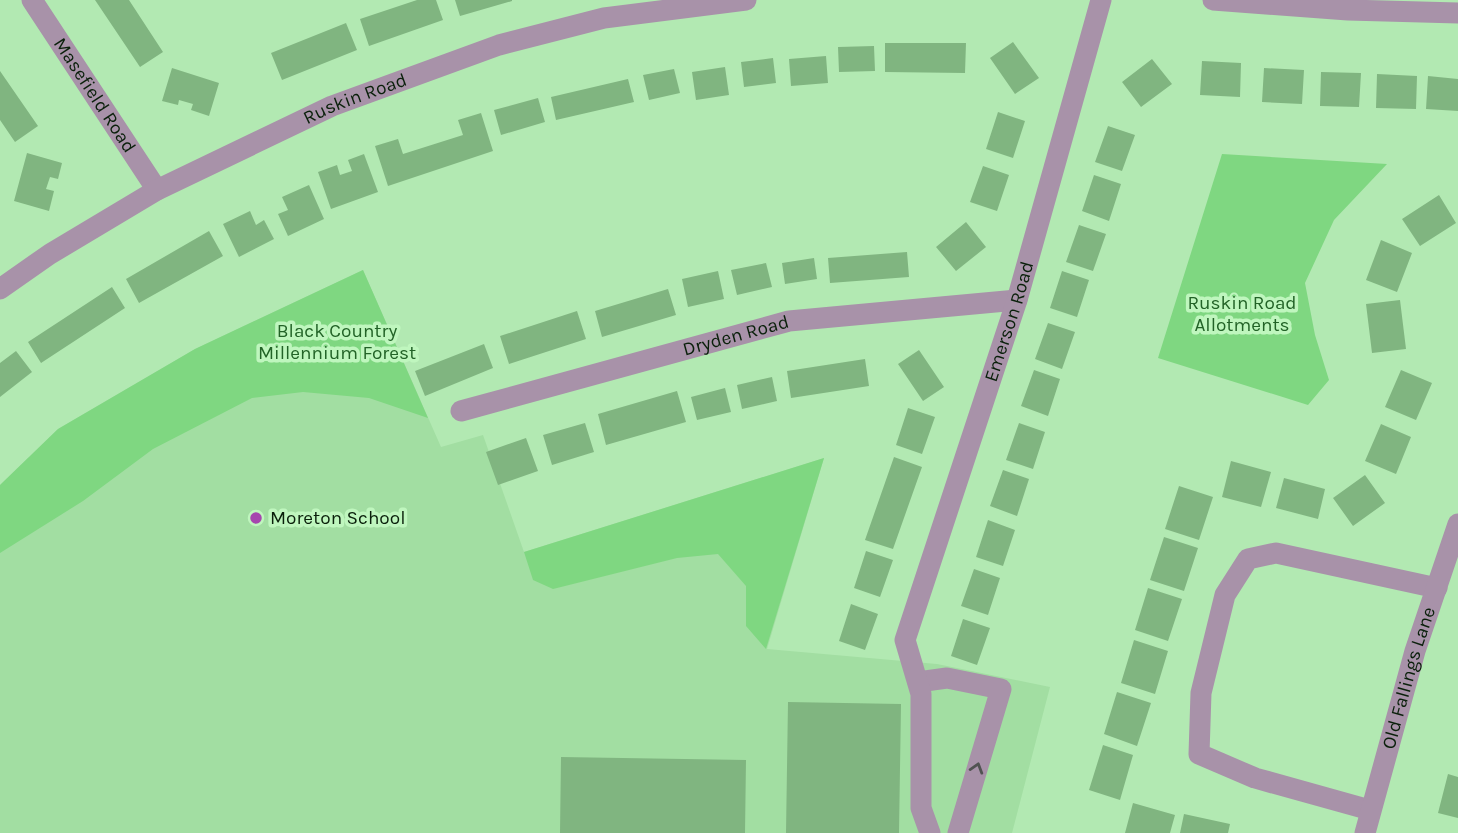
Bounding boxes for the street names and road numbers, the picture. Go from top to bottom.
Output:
street label: Masefield Road [49,34,140,157]
street label: Ruskin Road [300,69,410,129]
street label: Emerson Road [980,259,1038,385]
street label: Dryden Road [680,311,791,361]
street label: Old Fallings Lane [1378,604,1440,752]

